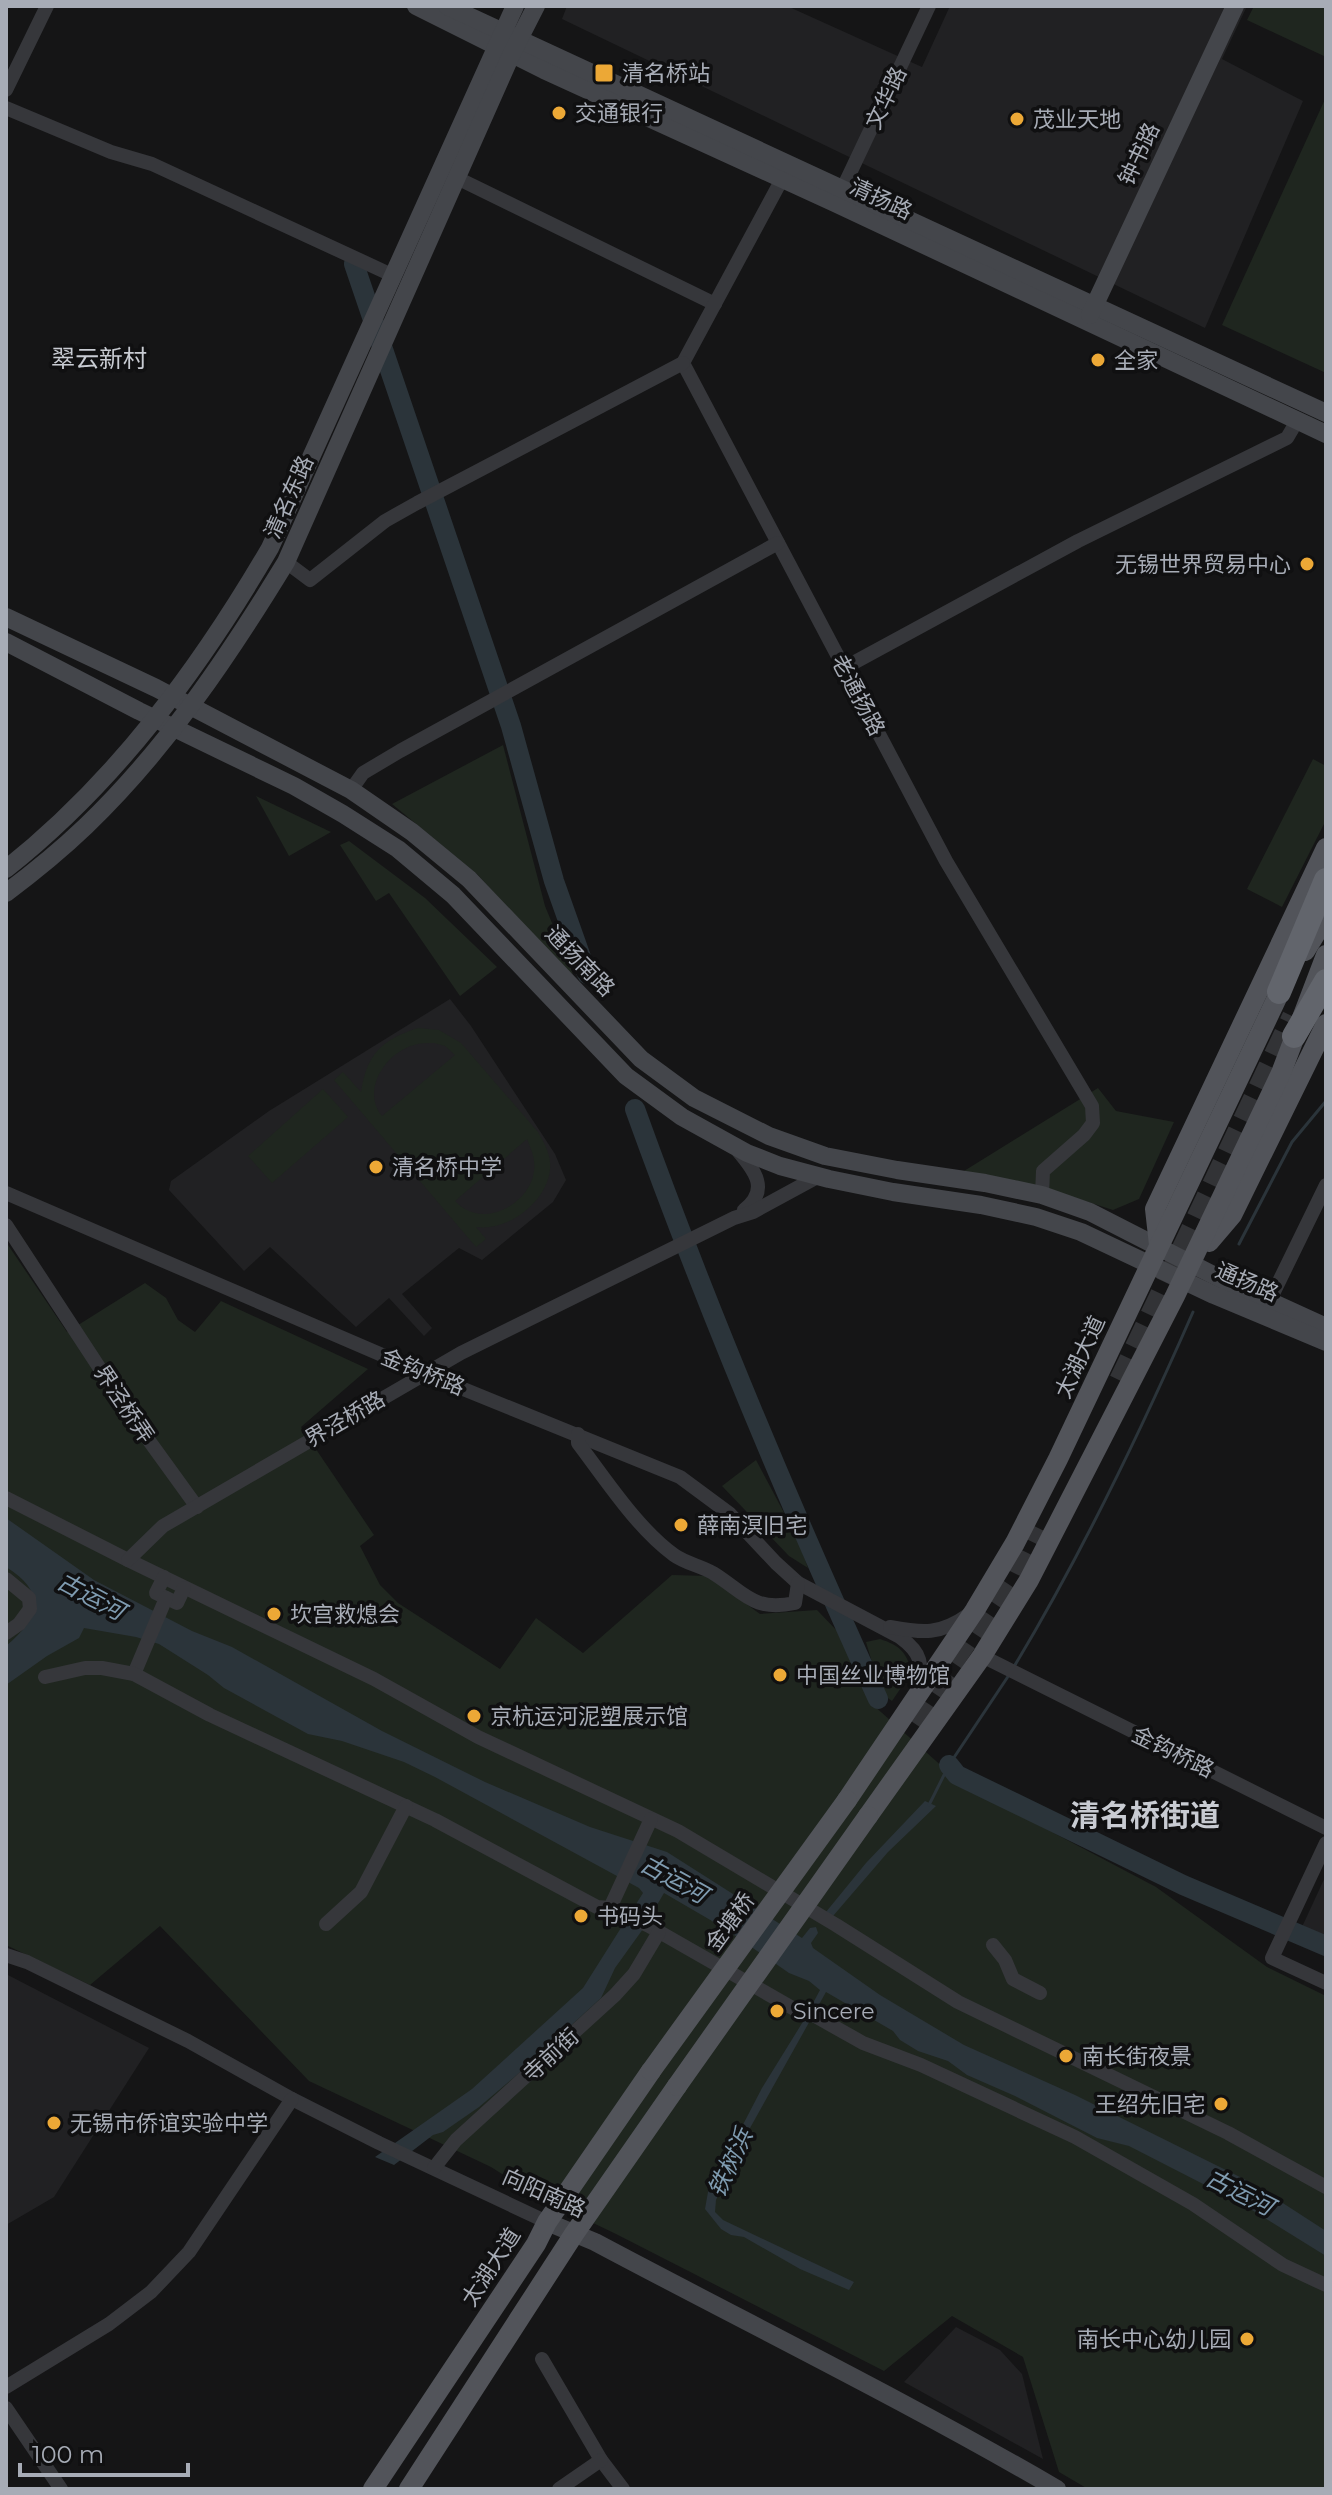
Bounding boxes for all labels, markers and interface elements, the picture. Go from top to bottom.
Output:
place label: 清名桥站 [622,60,710,87]
marker: 清名桥站 [593,62,615,84]
street label: 文华路 [860,62,912,134]
place label: 交通银行 [575,100,663,127]
marker: 交通银行 [550,104,568,122]
place label: 茂业天地 [1033,106,1121,133]
marker: 茂业天地 [1008,110,1026,128]
street label: 钟书路 [1113,118,1165,190]
street label: 清扬路 [845,173,917,225]
district label: 翠云新村 [51,344,147,373]
place label: 全家 [1114,347,1158,374]
marker: 全家 [1089,351,1107,369]
street label: 清名东路 [259,451,319,543]
place label: 无锡世界贸易中心 [1115,551,1291,578]
marker: 无锡世界贸易中心 [1298,555,1316,573]
street label: 老通扬路 [825,650,891,740]
street label: 通扬南路 [540,920,620,1002]
place label: 清名桥中学 [392,1154,502,1181]
marker: 清名桥中学 [367,1158,385,1176]
street label: 通扬路 [1211,1257,1283,1307]
street label: 太湖大道 [1049,1311,1111,1403]
street label: 金钩桥路 [377,1343,469,1401]
street label: 界泾桥弄 [88,1360,160,1448]
street label: 界泾桥路 [300,1385,390,1453]
place label: 薛南溟旧宅 [697,1512,807,1539]
marker: 薛南溟旧宅 [672,1516,690,1534]
water label: 古运河 [52,1566,133,1628]
place label: 坎宫救熄会 [290,1601,400,1628]
marker: 坎宫救熄会 [265,1605,283,1623]
place label: 中国丝业博物馆 [796,1662,950,1689]
marker: 中国丝业博物馆 [771,1666,789,1684]
place label: 京杭运河泥塑展示馆 [490,1703,688,1730]
marker: 京杭运河泥塑展示馆 [465,1707,483,1725]
street label: 金钩桥路 [1128,1721,1218,1783]
district label: 清名桥街道 [1070,1797,1220,1834]
water label: 古运河 [635,1849,716,1911]
street label: 金塘桥 [700,1887,760,1957]
place label: 书码头 [597,1903,663,1930]
marker: 书码头 [572,1907,590,1925]
place label: Sincere [793,1998,875,2025]
marker: Sincere [768,2002,786,2020]
street label: 寺前街 [518,2023,584,2087]
place label: 南长街夜景 [1082,2043,1192,2070]
marker: 南长街夜景 [1057,2047,1075,2065]
place label: 王绍先旧宅 [1095,2091,1205,2118]
marker: 王绍先旧宅 [1212,2095,1230,2113]
place label: 无锡市侨谊实验中学 [70,2110,268,2137]
marker: 无锡市侨谊实验中学 [45,2114,63,2132]
water label: 铁树浜 [702,2122,759,2202]
street label: 向阳南路 [498,2163,590,2223]
water label: 古运河 [1201,2163,1282,2223]
street label: 太湖大道 [456,2223,526,2311]
place label: 南长中心幼儿园 [1077,2326,1231,2353]
marker: 南长中心幼儿园 [1238,2330,1256,2348]
scale bar [20,2427,188,2477]
text: 100 m [32,2440,104,2469]

